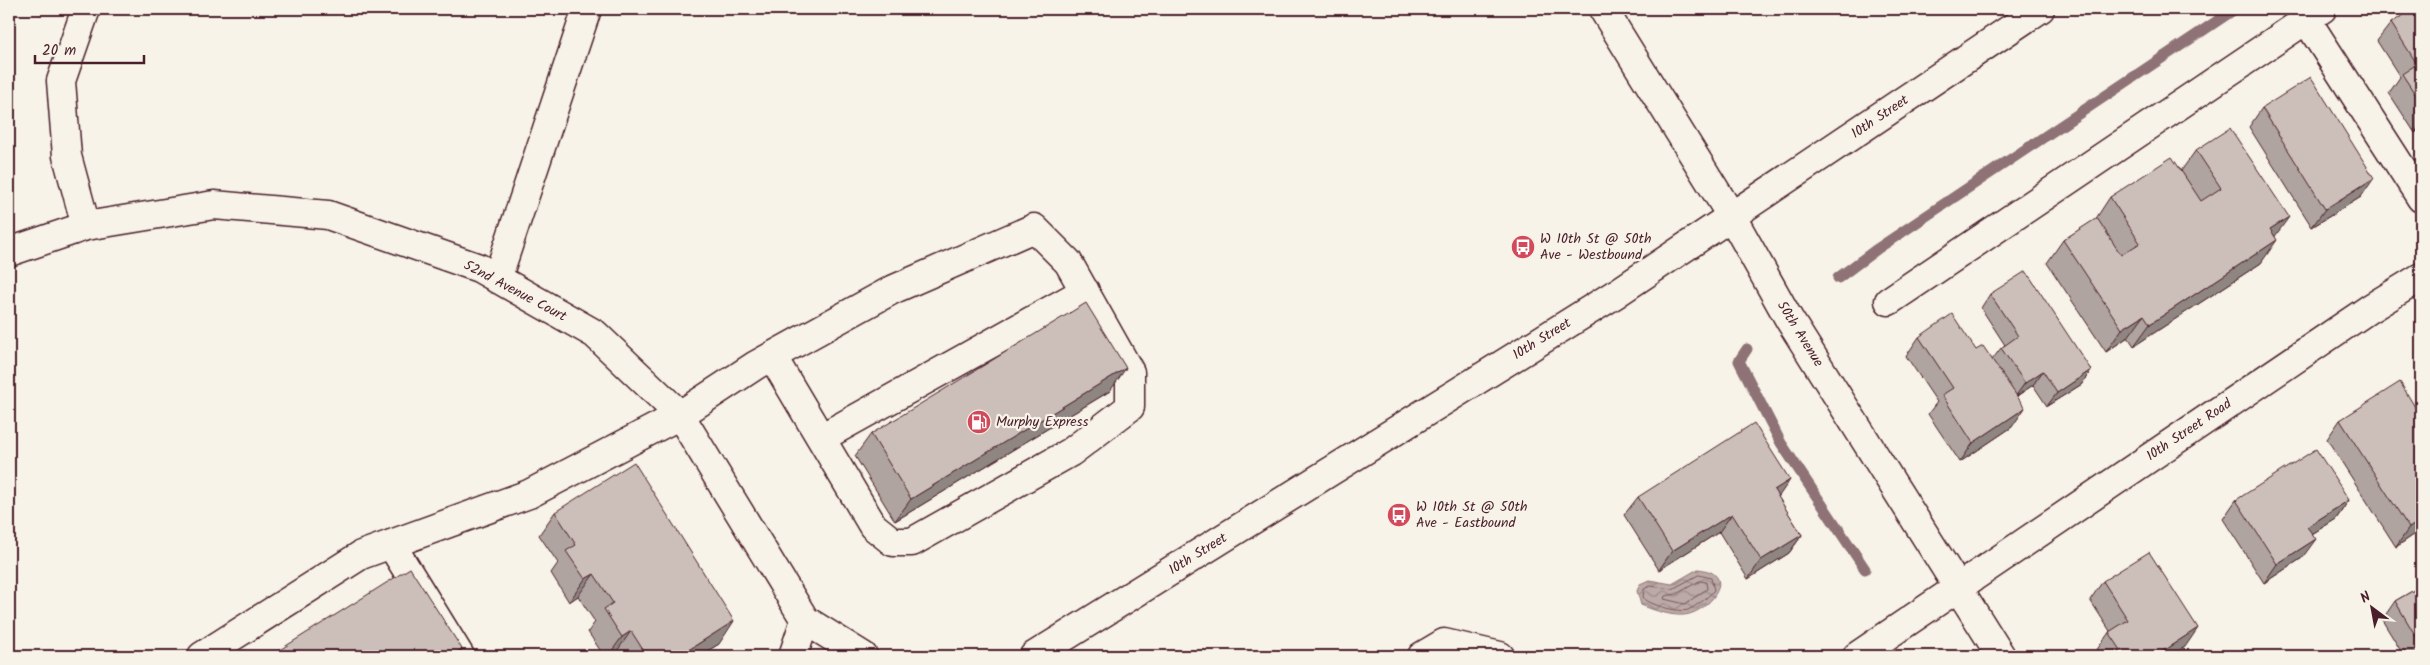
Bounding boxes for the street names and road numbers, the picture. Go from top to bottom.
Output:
street label: 10th Street [1847,89,1914,144]
street label: 52nd Avenue Court [459,255,571,328]
street label: 50th Avenue [1771,297,1829,372]
street label: 10th Street [1508,312,1576,366]
street label: 10th Street Road [2142,393,2237,467]
street label: 10th Street [1164,527,1232,581]

